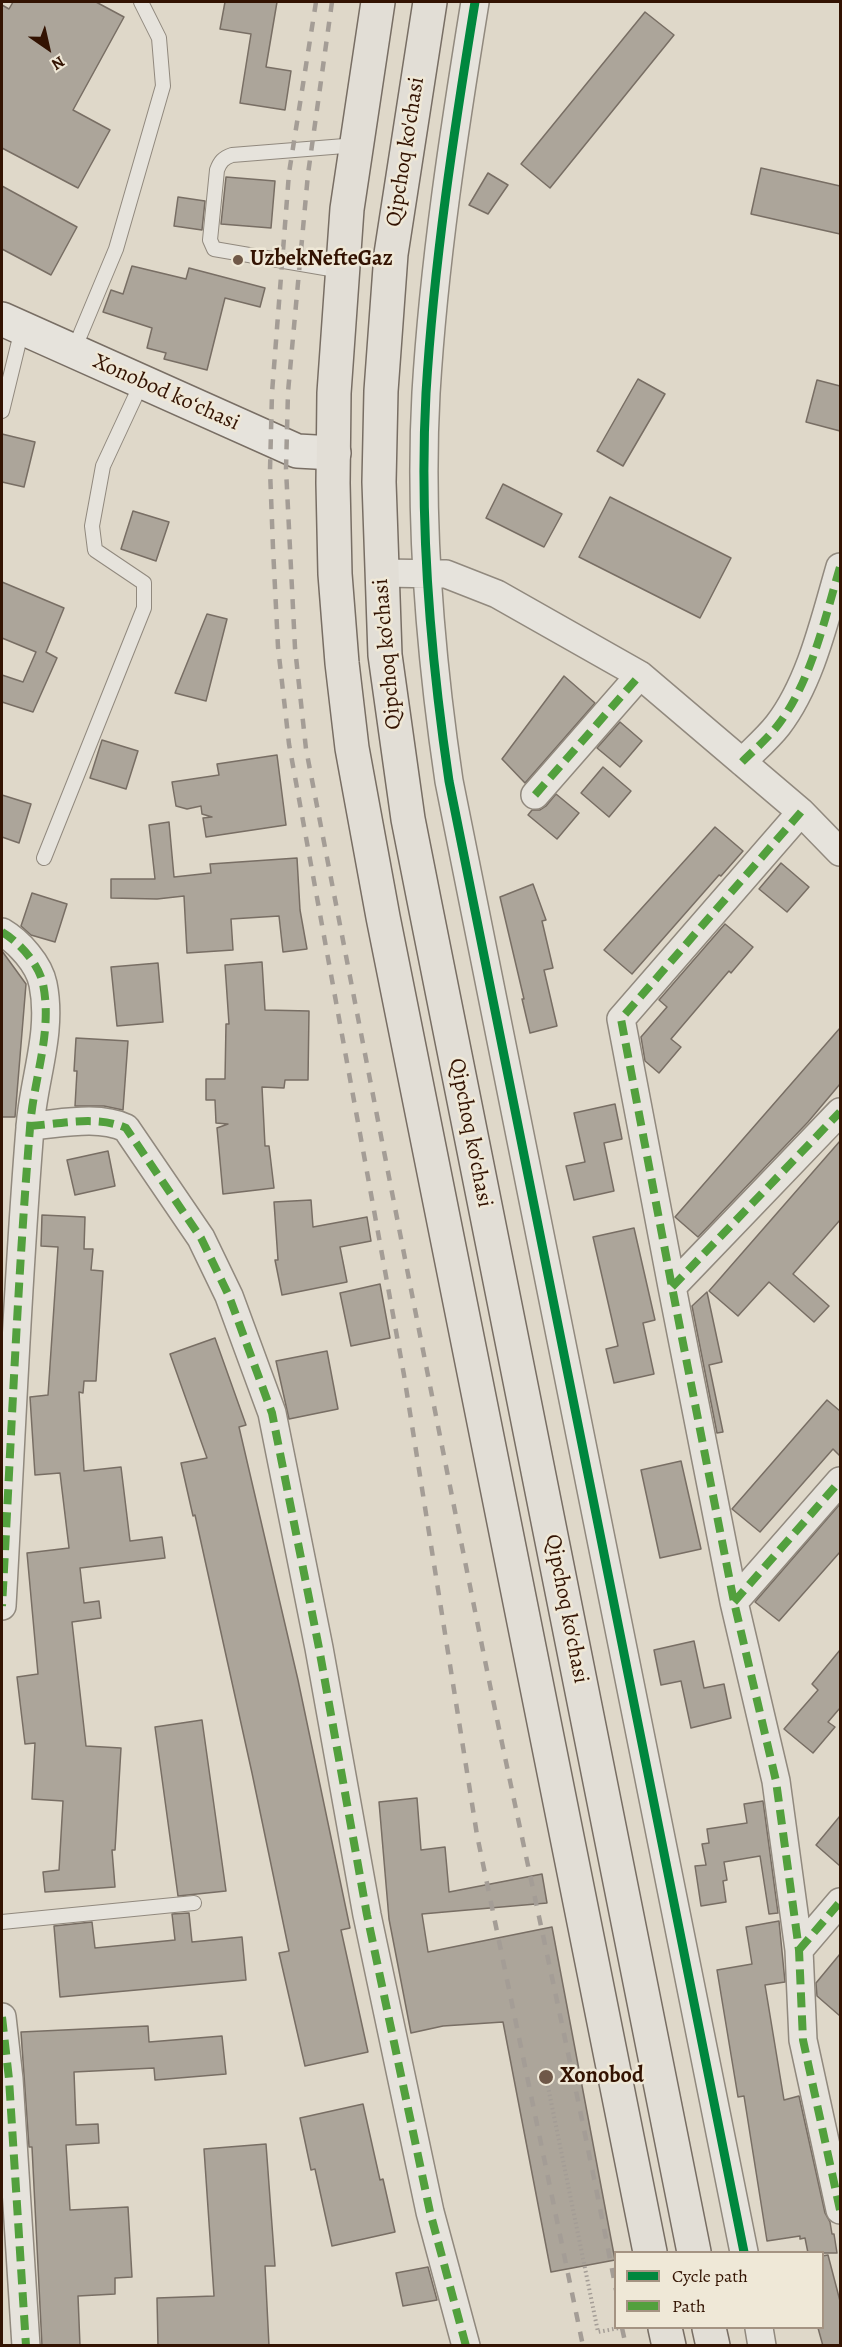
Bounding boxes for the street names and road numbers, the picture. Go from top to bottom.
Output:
street label: Qipchoq ko'chasi [381,75,431,229]
street label: Xonobod koʻchasi [89,349,243,437]
street label: Qipchoq ko'chasi [368,578,408,730]
street label: Qipchoq ko'chasi [443,1056,497,1210]
street label: Qipchoq ko'chasi [539,1532,593,1686]

